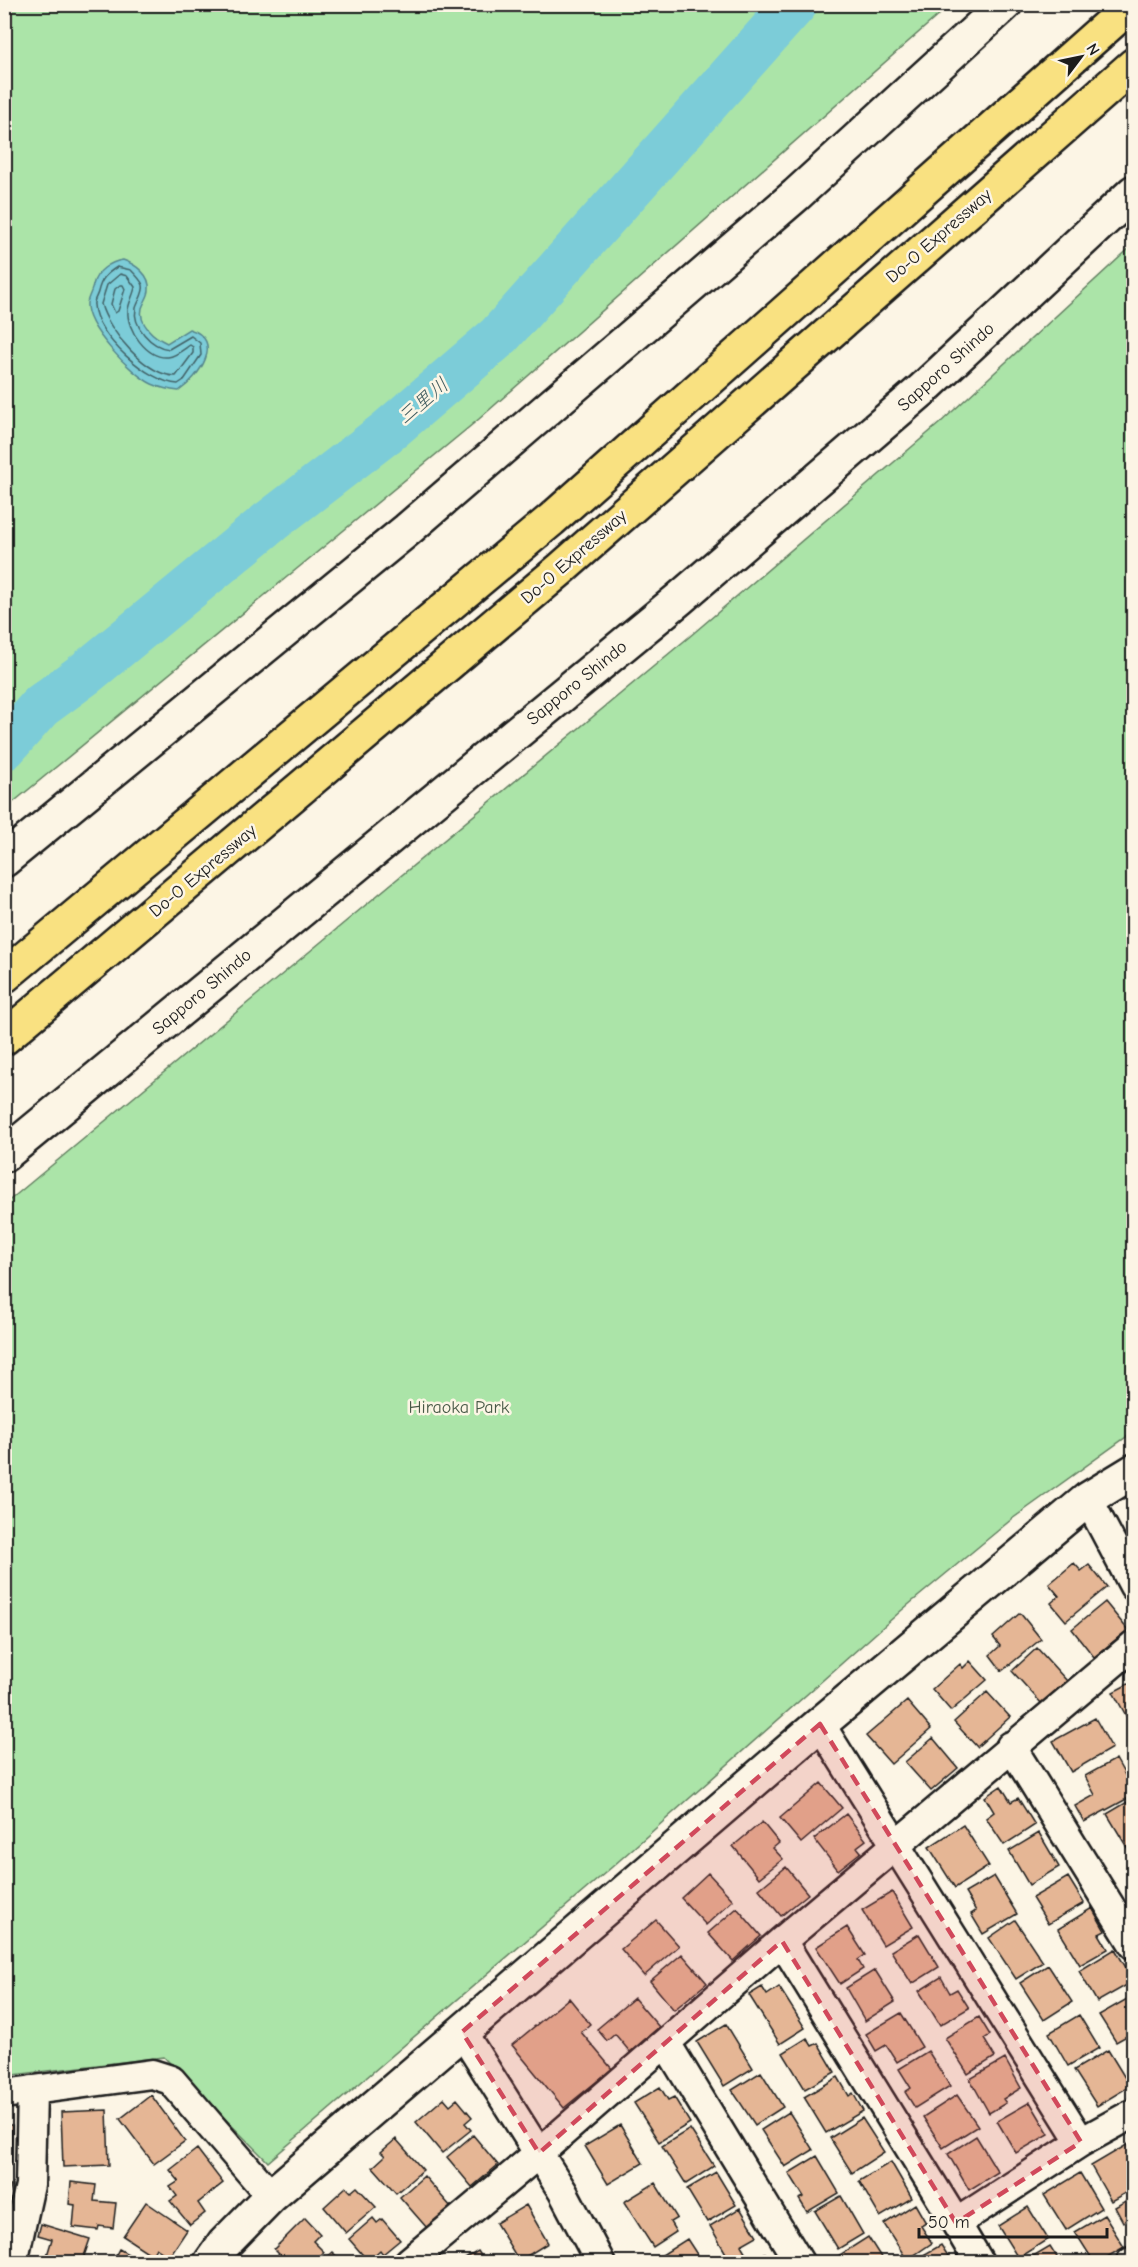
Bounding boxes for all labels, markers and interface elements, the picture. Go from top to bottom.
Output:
north arrow [1051,27,1111,87]
text: N [1082,40,1103,59]
street label: Do-O Expressway [882,184,997,288]
street label: Sapporo Shindo [893,318,999,416]
water label: 三里川 [393,373,453,429]
street label: Do-O Expressway [517,505,632,609]
street label: Sapporo Shindo [523,636,631,730]
street label: Do-O Expressway [145,820,261,922]
street label: Sapporo Shindo [148,944,256,1040]
park label: Hiraoka Park [409,1397,510,1418]
scale bar [919,2201,1106,2239]
text: 50 m [928,2212,970,2233]

